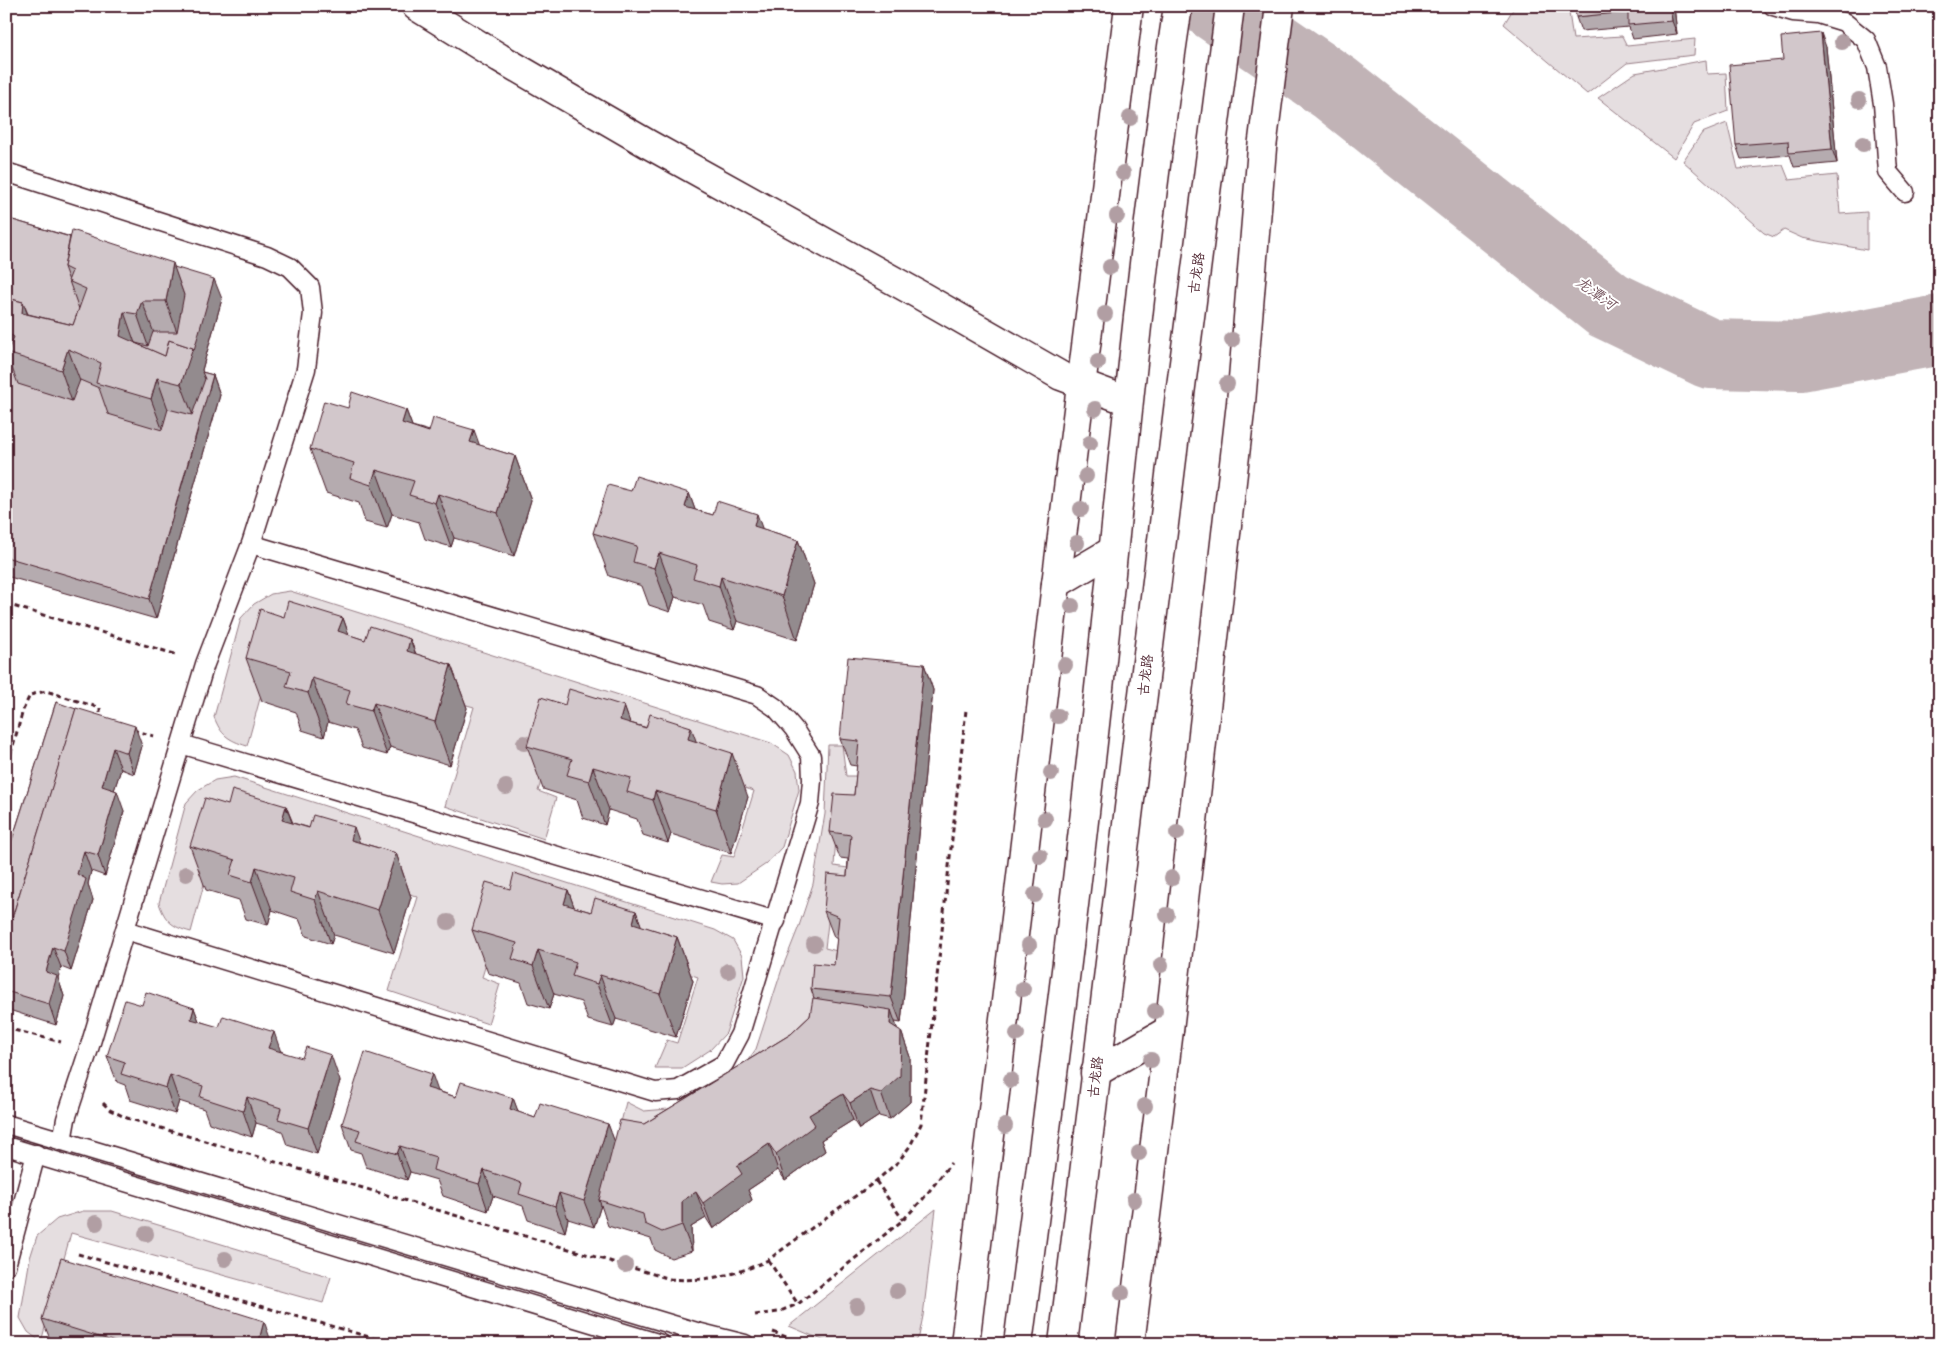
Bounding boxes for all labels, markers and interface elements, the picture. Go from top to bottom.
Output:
street label: 古龙路 [1185,251,1208,295]
water label: 龙潭河 [1572,272,1622,316]
street label: 古龙路 [1135,653,1156,697]
street label: 古龙路 [1085,1055,1106,1099]

